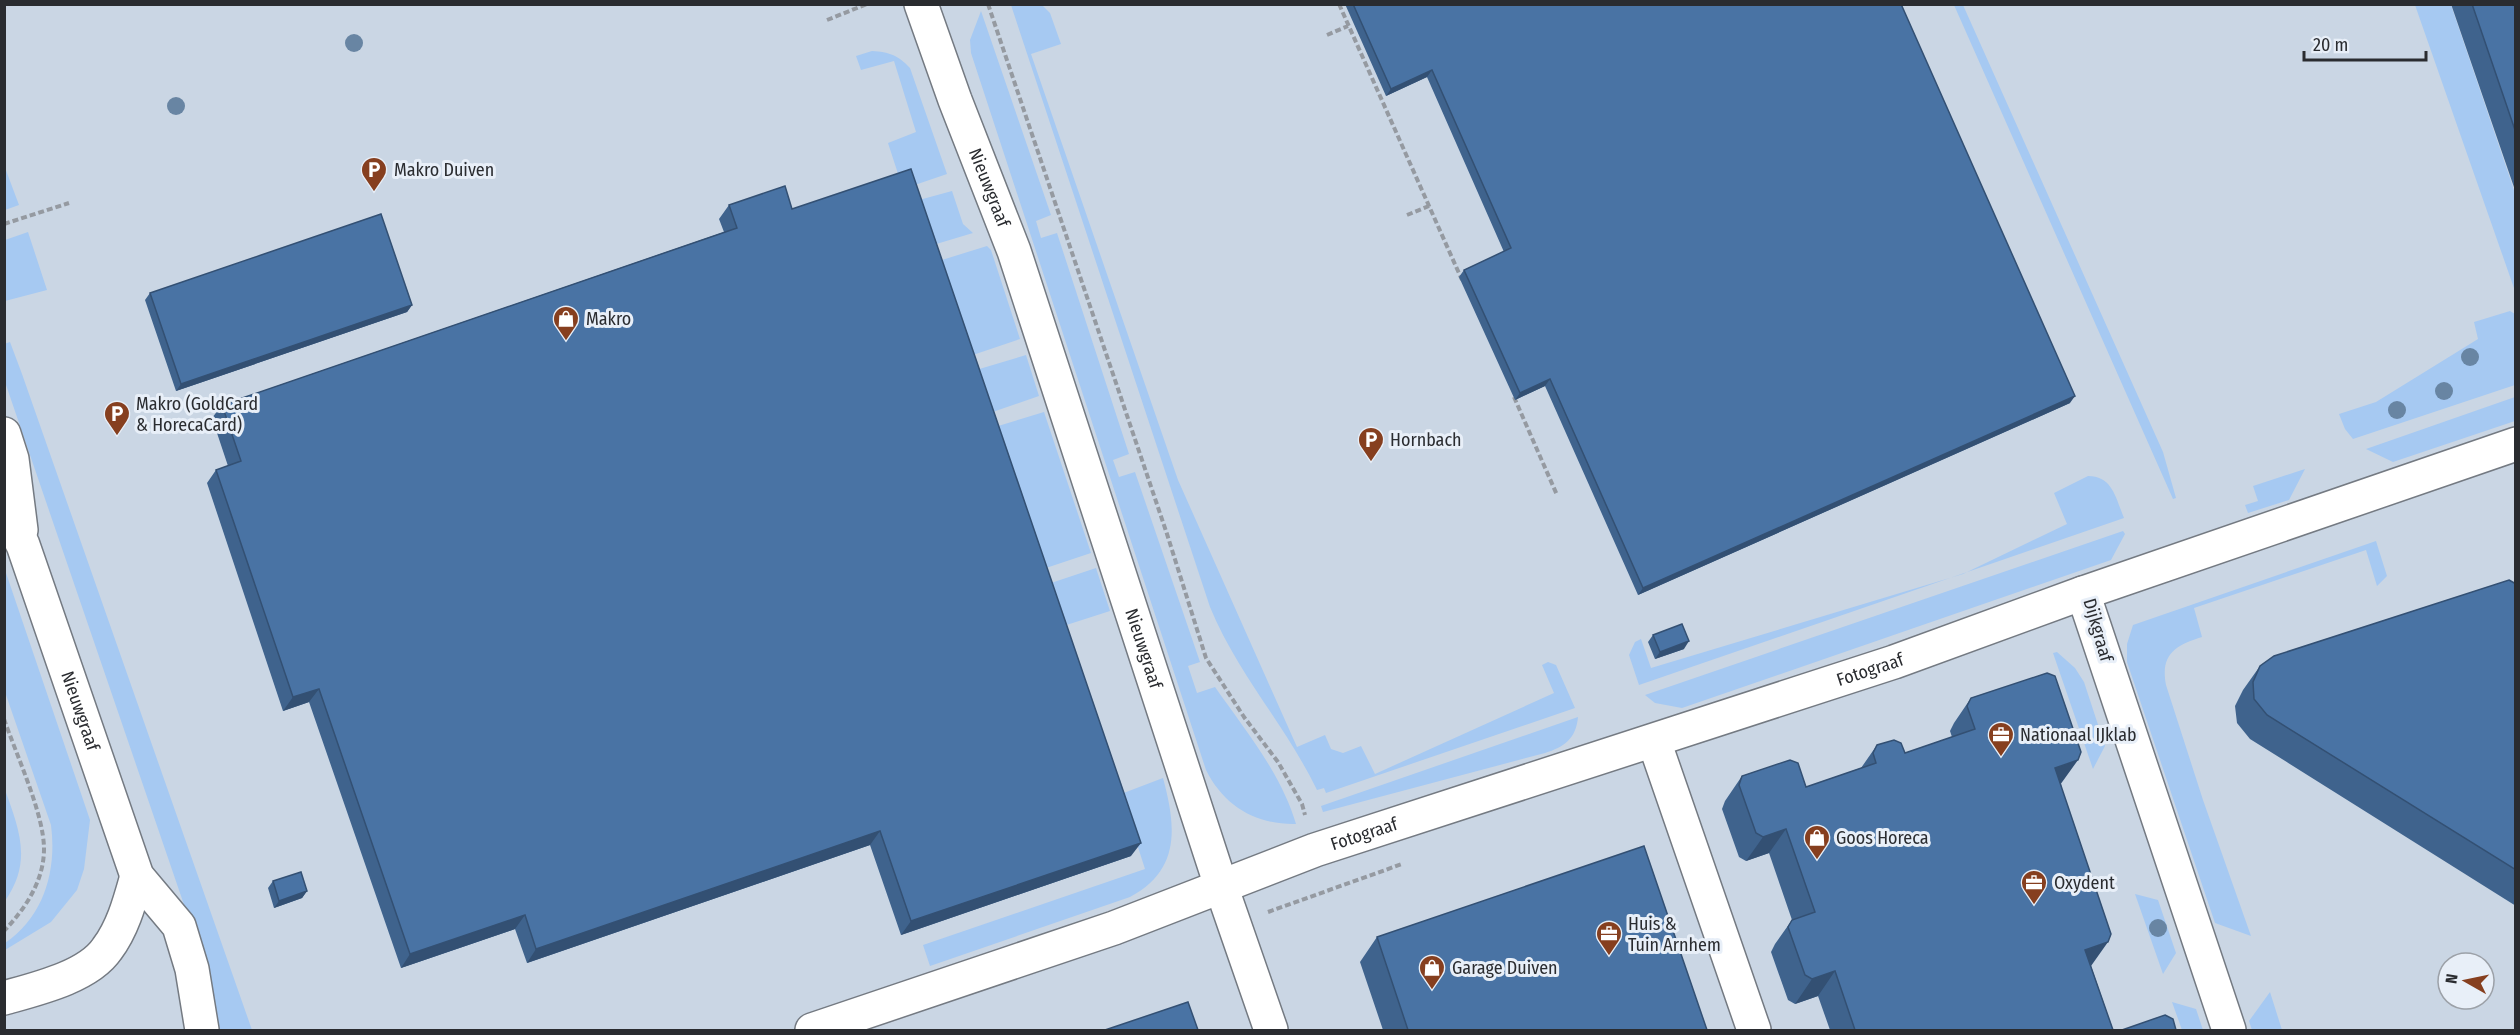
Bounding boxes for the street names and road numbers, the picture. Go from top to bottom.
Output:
street label: Nieuwgraaf [964,145,1015,232]
street label: Dijkgraaf [2078,596,2118,666]
street label: Nieuwgraaf [1120,606,1167,693]
street label: Fotograaf [1834,648,1908,691]
street label: Nieuwgraaf [56,668,105,755]
street label: Fotograaf [1328,812,1402,855]

